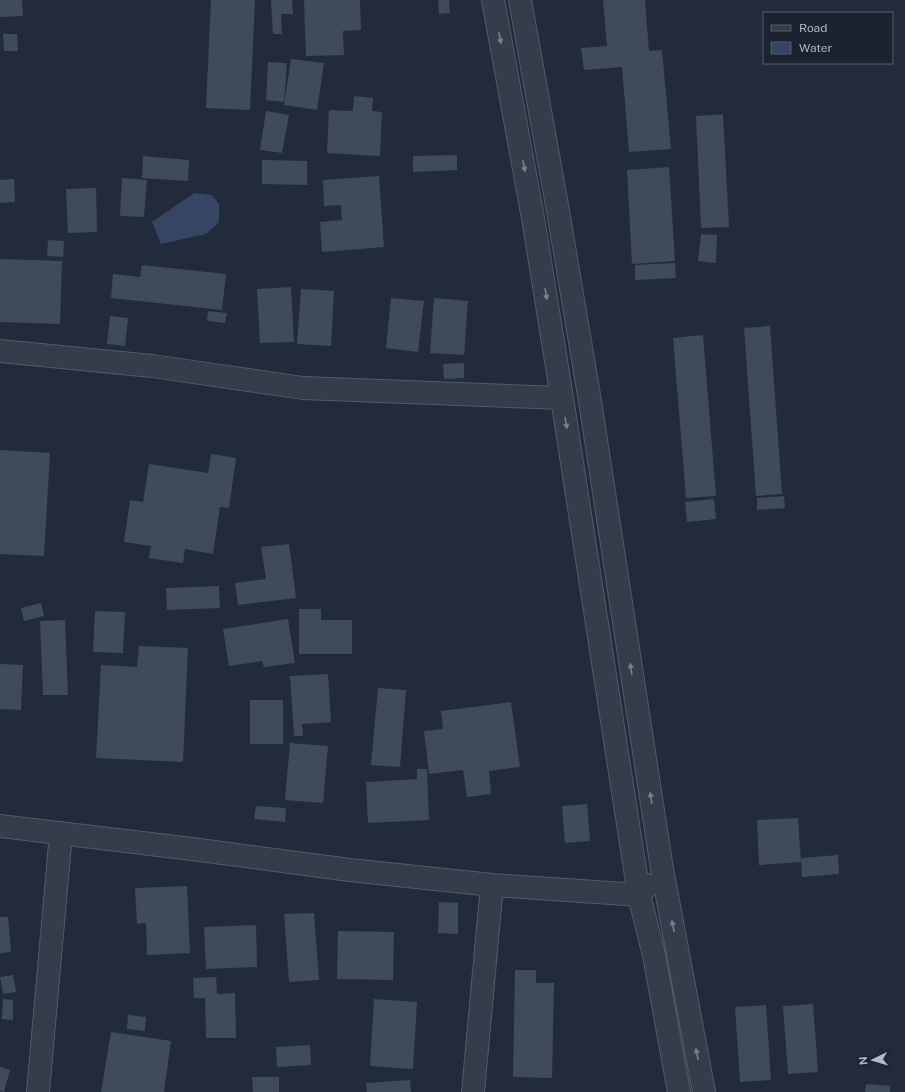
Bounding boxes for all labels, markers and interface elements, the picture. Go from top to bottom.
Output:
legend [763,12,893,64]
text: Road [799,21,827,35]
one-way arrow [497,32,503,44]
text: Water [799,41,833,55]
one-way arrow [521,160,527,172]
one-way arrow [543,288,549,300]
one-way arrow [563,417,569,429]
one-way arrow [628,663,634,675]
one-way arrow [648,792,654,804]
one-way arrow [670,920,676,932]
north arrow [853,1040,893,1080]
one-way arrow [693,1048,699,1060]
text: N [857,1056,869,1066]

